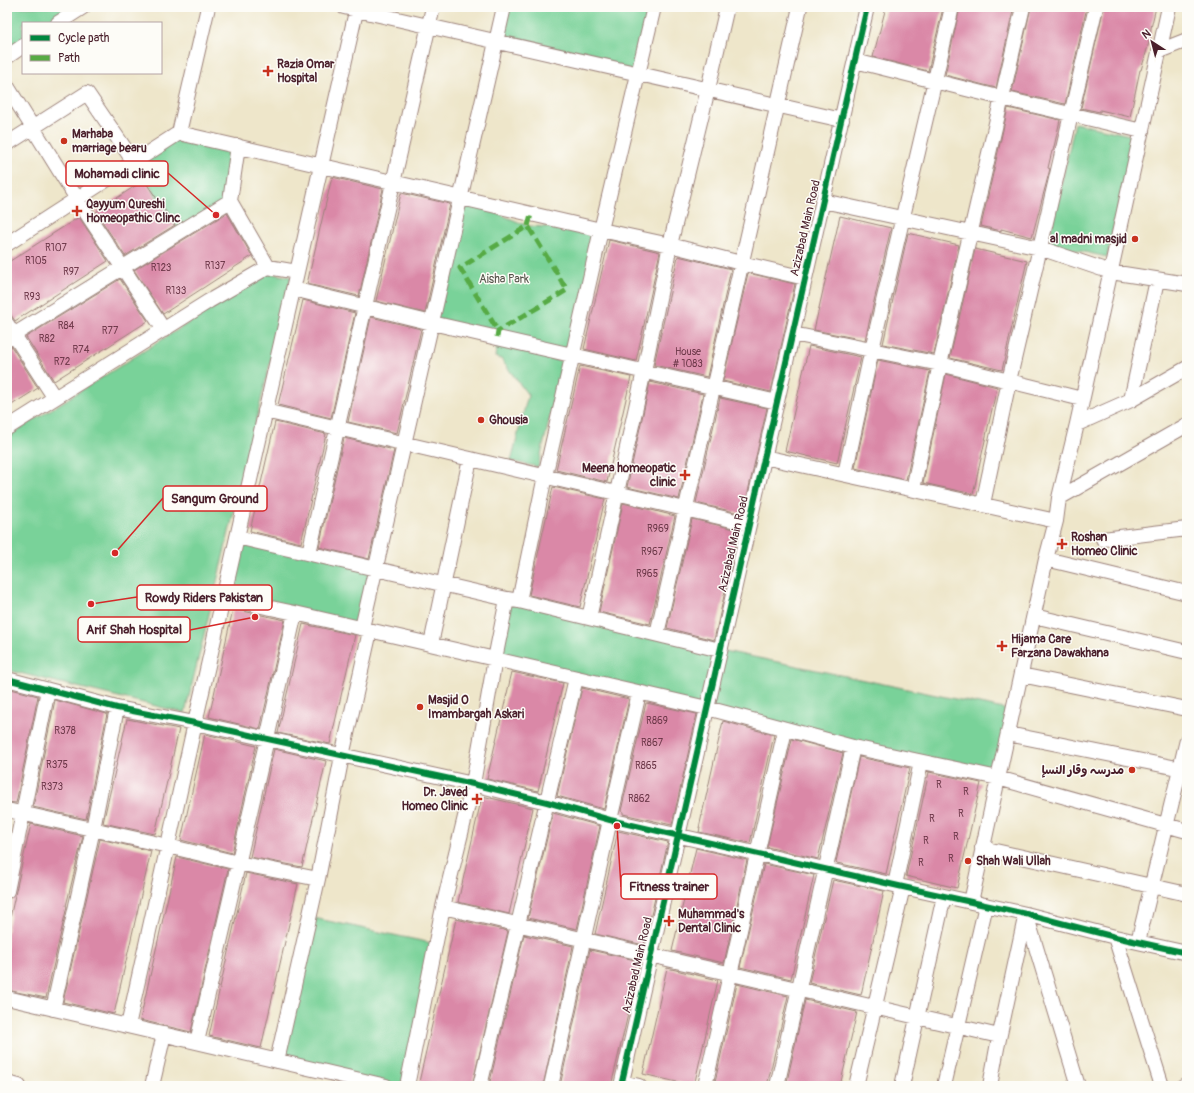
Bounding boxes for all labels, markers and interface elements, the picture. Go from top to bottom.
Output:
legend [22,22,162,74]
north arrow [1132,22,1172,62]
text: N [1140,27,1154,42]
text: Cycle path [58,31,110,46]
text: Path [58,51,80,66]
place label: Razia Omar Hospital [277,57,335,86]
marker: Razia Omar Hospital [262,65,274,77]
place label: Marhaba marriage bearu [72,127,147,156]
marker: Marhaba marriage bearu [59,136,69,146]
callout: Mohamadi clinic [66,161,168,186]
text: Mohamadi clinic [74,166,160,182]
street label: Azizabad Main Road [787,178,824,278]
place label: Qayyum Qureshi Homeopathic Clinc [86,197,180,226]
marker: Qayyum Qureshi Homeopathic Clinc [71,205,83,217]
place label: al madni masjid [1050,232,1127,247]
marker: al madni masjid [1130,234,1140,244]
house number: R107 [45,242,68,254]
house number: R105 [25,255,47,267]
house number: R137 [205,260,226,272]
house number: R123 [151,262,172,274]
house number: R97 [63,266,80,278]
park label: Aisha Park [479,272,529,287]
house number: R133 [166,285,187,297]
house number: R93 [24,291,41,303]
house number: R84 [58,320,75,332]
house number: R77 [102,325,119,337]
house number: R82 [39,333,56,345]
house number: R74 [73,344,90,356]
house number: House # 1083 [672,346,703,370]
house number: R72 [54,356,71,368]
place label: Ghousia [489,413,529,428]
marker: Ghousia [476,415,486,425]
place label: Meena homeopatic clinic [582,461,676,490]
marker: Meena homeopatic clinic [679,469,691,481]
callout: Sangum Ground [163,486,267,511]
text: Sangum Ground [171,491,259,507]
street label: Azizabad Main Road [715,494,752,594]
house number: R969 [647,523,669,535]
place label: Roshan Homeo Clinic [1071,530,1138,559]
marker: Roshan Homeo Clinic [1056,538,1068,550]
house number: R967 [641,546,664,558]
house number: R965 [636,568,658,580]
callout: Rowdy Riders Pakistan [137,585,272,610]
text: Rowdy Riders Pakistan [145,590,264,606]
callout: Arif Shah Hospital [78,617,190,642]
text: Arif Shah Hospital [86,622,182,638]
place label: Hijama Care Farzana Dawakhana [1011,632,1109,661]
marker: Hijama Care Farzana Dawakhana [996,640,1008,652]
place label: Masjid O Imambargah Askari [428,693,524,722]
marker: Masjid O Imambargah Askari [415,702,425,712]
house number: R869 [646,715,668,727]
house number: R378 [54,725,76,737]
house number: R867 [641,737,664,749]
house number: R375 [46,759,68,771]
house number: R865 [635,760,657,772]
place label: مدرسہ وقار النسإ [1042,763,1124,778]
marker: مدرسہ وقار النسإ [1127,765,1137,775]
house number: R [936,779,942,791]
house number: R373 [41,781,64,793]
place label: Dr. Javed Homeo Clinic [401,785,468,814]
house number: R [963,786,969,798]
marker: Dr. Javed Homeo Clinic [471,793,483,805]
house number: R862 [628,793,651,805]
house number: R [958,808,964,820]
house number: R [929,813,935,825]
house number: R [953,831,959,843]
house number: R [923,835,929,847]
house number: R [948,853,954,865]
place label: Shah Wali Ullah [976,854,1051,869]
marker: Shah Wali Ullah [963,856,973,866]
house number: R [918,857,924,869]
callout: Fitness trainer [621,874,717,899]
text: Fitness trainer [629,879,709,895]
place label: Muhammad's Dental Clinic [678,907,745,936]
street label: Azizabad Main Road [619,915,656,1015]
marker: Muhammad's Dental Clinic [663,915,675,927]

